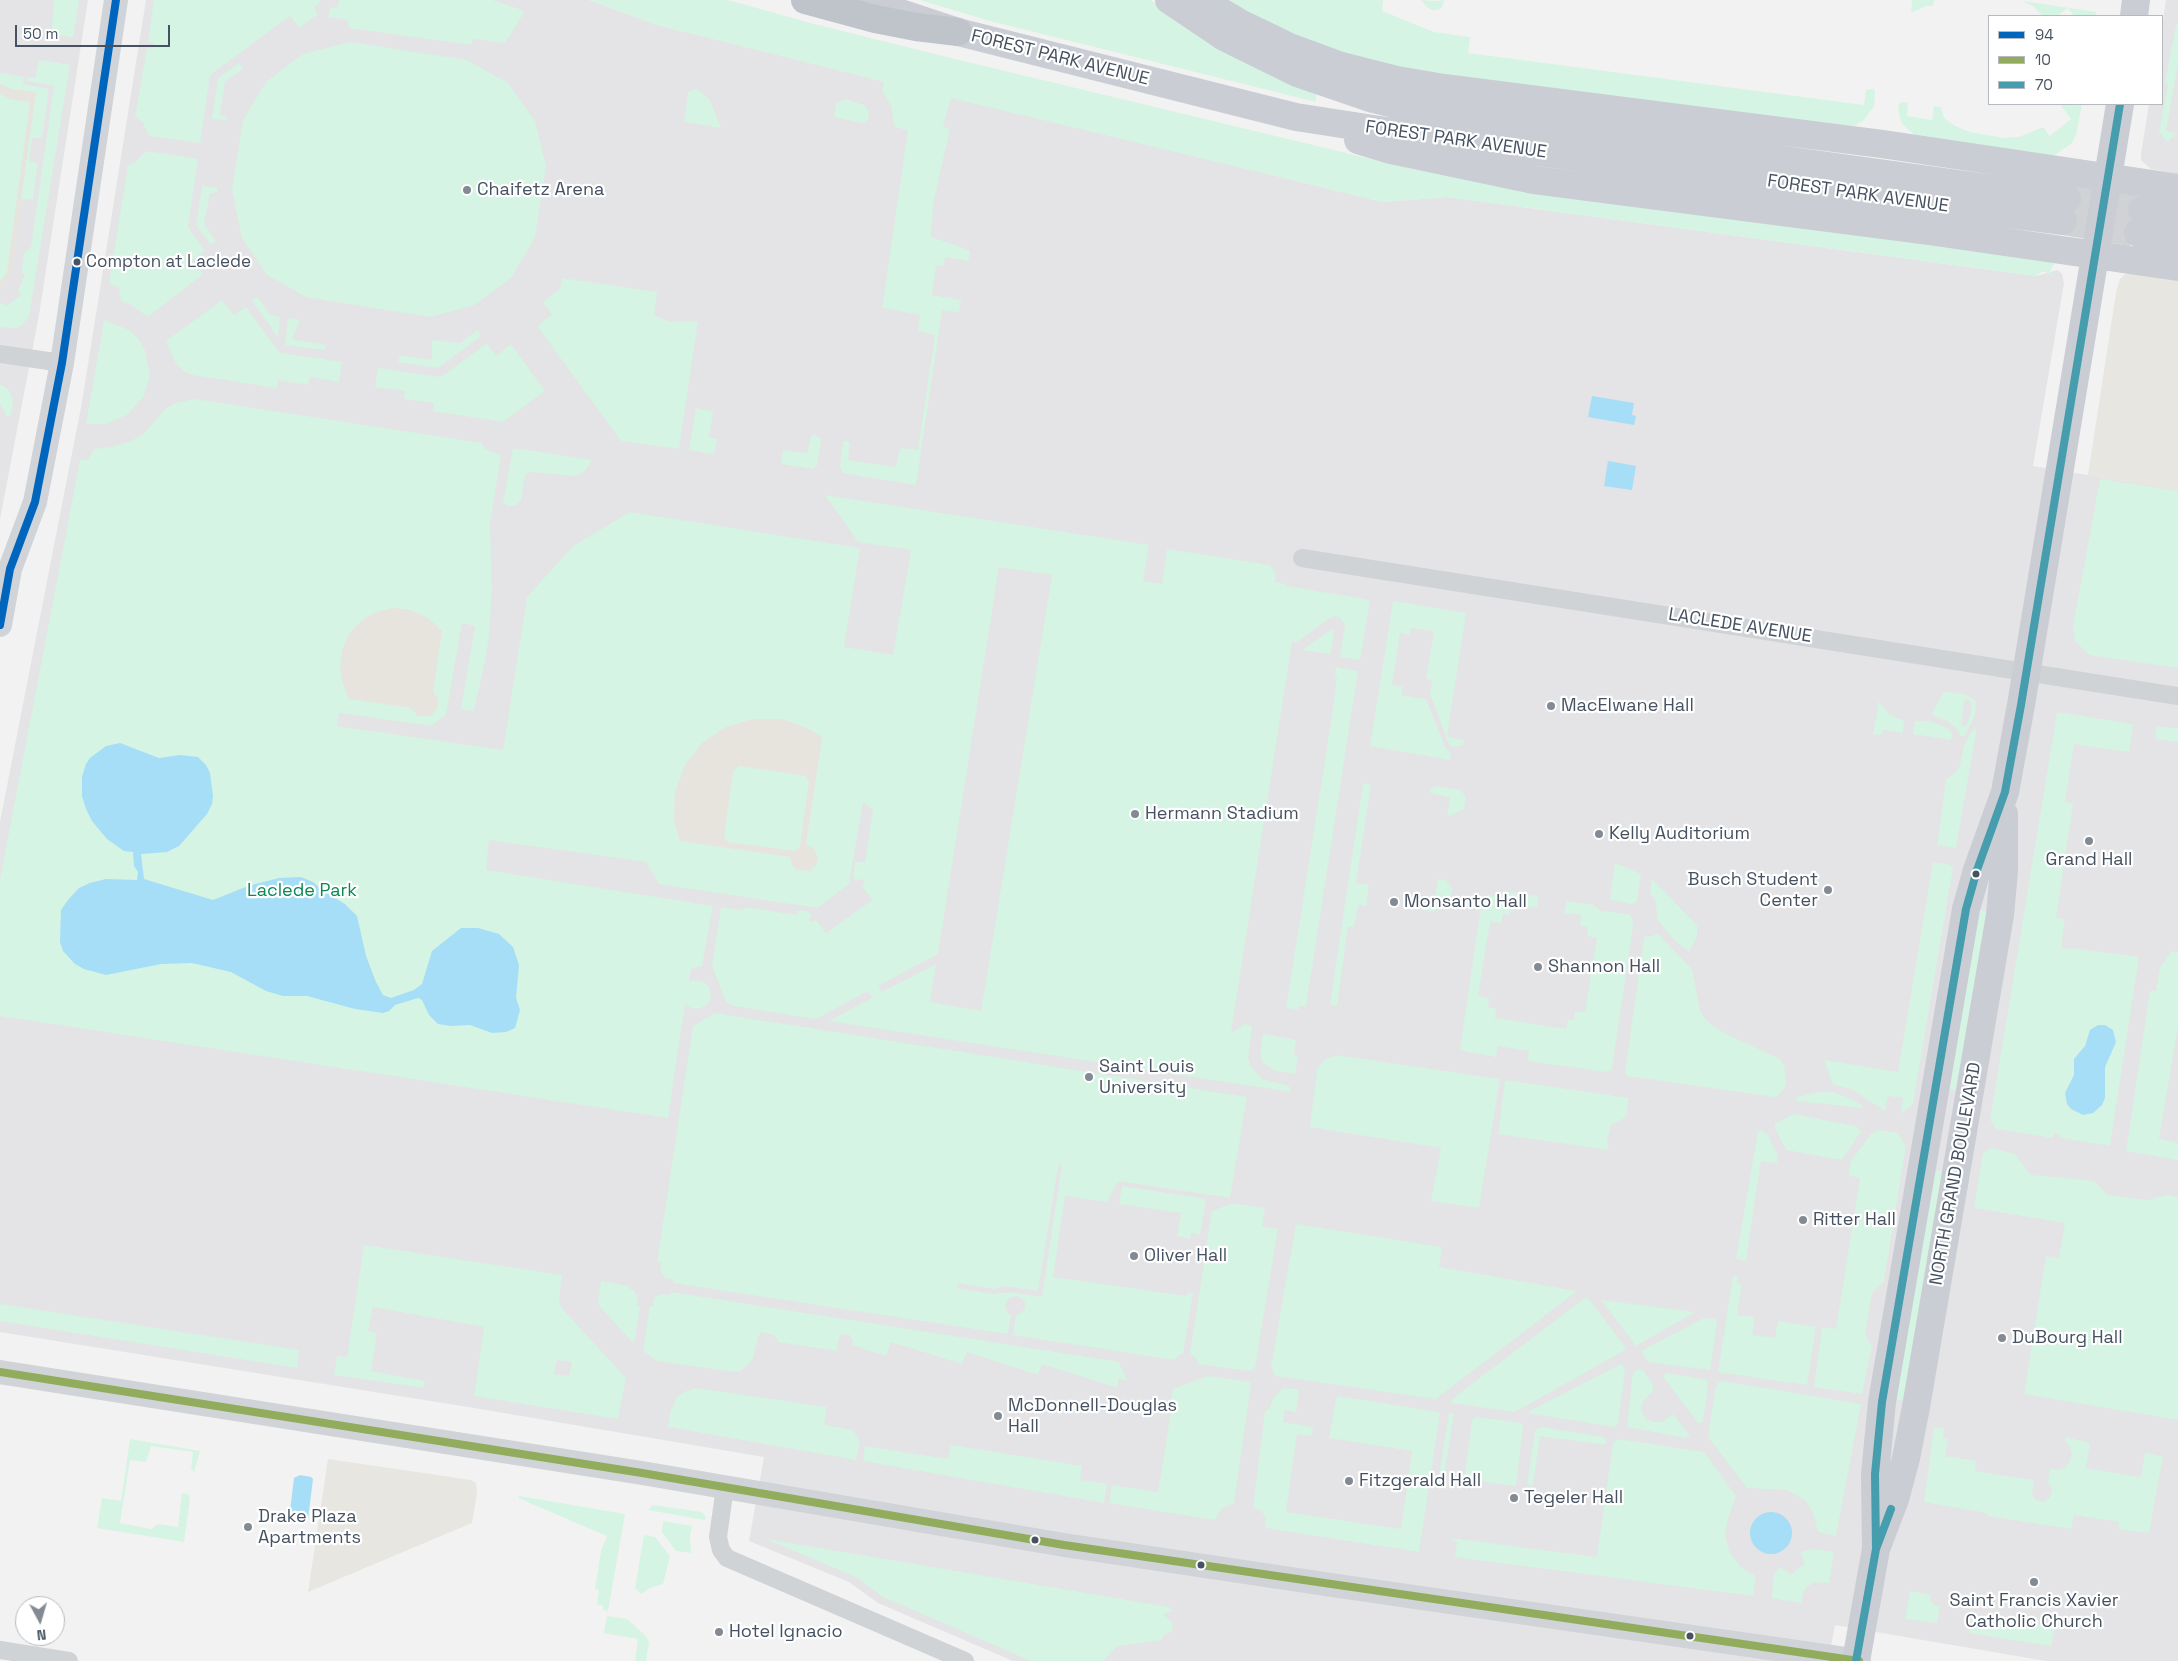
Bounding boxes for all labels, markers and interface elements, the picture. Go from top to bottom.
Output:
scale bar [18,15,172,47]
legend [1988,15,2163,105]
text: 50 m [23,24,58,43]
street label: FOREST PARK AVENUE [969,25,1151,91]
text: 94 [2035,25,2054,44]
text: 10 [2035,50,2051,69]
text: 70 [2035,75,2053,94]
street label: FOREST PARK AVENUE [1364,117,1548,163]
street label: FOREST PARK AVENUE [1766,171,1950,217]
place label: Chaifetz Arena [477,179,604,201]
marker: Chaifetz Arena [461,184,473,196]
place label: Compton at Laclede [86,252,251,272]
marker: Compton at Laclede [72,257,82,267]
street label: LACLEDE AVENUE [1667,604,1813,648]
place label: MacElwane Hall [1561,695,1694,717]
marker: MacElwane Hall [1545,700,1557,712]
place label: Hermann Stadium [1145,803,1299,825]
marker: Hermann Stadium [1129,808,1141,820]
place label: Kelly Auditorium [1609,823,1750,845]
marker: Kelly Auditorium [1593,828,1605,840]
marker: Grand Hall [2083,835,2095,847]
place label: Grand Hall [2046,849,2132,871]
place label: Busch Student Center [1688,869,1818,912]
unlabelled marker [1971,869,1981,879]
park label: Laclede Park [247,880,357,902]
marker: Busch Student Center [1822,884,1834,896]
place label: Monsanto Hall [1404,891,1527,913]
marker: Monsanto Hall [1388,896,1400,908]
place label: Shannon Hall [1548,956,1660,978]
marker: Shannon Hall [1532,961,1544,973]
place label: Saint Louis University [1099,1056,1194,1098]
street label: NORTH GRAND BOULEVARD [1926,1061,1986,1287]
marker: Saint Louis University [1083,1071,1095,1083]
place label: Ritter Hall [1813,1209,1896,1231]
marker: Ritter Hall [1797,1214,1809,1226]
place label: Oliver Hall [1144,1245,1227,1267]
marker: Oliver Hall [1128,1250,1140,1262]
place label: DuBourg Hall [2012,1327,2123,1349]
marker: DuBourg Hall [1996,1332,2008,1344]
place label: McDonnell-Douglas Hall [1008,1395,1177,1438]
marker: McDonnell-Douglas Hall [992,1410,1004,1422]
place label: Fitzgerald Hall [1359,1470,1481,1492]
marker: Fitzgerald Hall [1343,1475,1355,1487]
place label: Tegeler Hall [1524,1487,1623,1509]
marker: Tegeler Hall [1508,1492,1520,1504]
place label: Drake Plaza Apartments [258,1506,361,1548]
marker: Drake Plaza Apartments [242,1521,254,1533]
unlabelled marker [1030,1535,1040,1545]
unlabelled marker [1196,1560,1206,1570]
marker: Saint Francis Xavier Catholic Church [2028,1576,2040,1588]
place label: Saint Francis Xavier Catholic Church [1949,1590,2119,1632]
north arrow [15,1596,65,1646]
place label: Hotel Ignacio [729,1621,843,1643]
text: N [36,1625,47,1644]
marker: Hotel Ignacio [713,1626,725,1638]
unlabelled marker [1685,1631,1695,1641]

